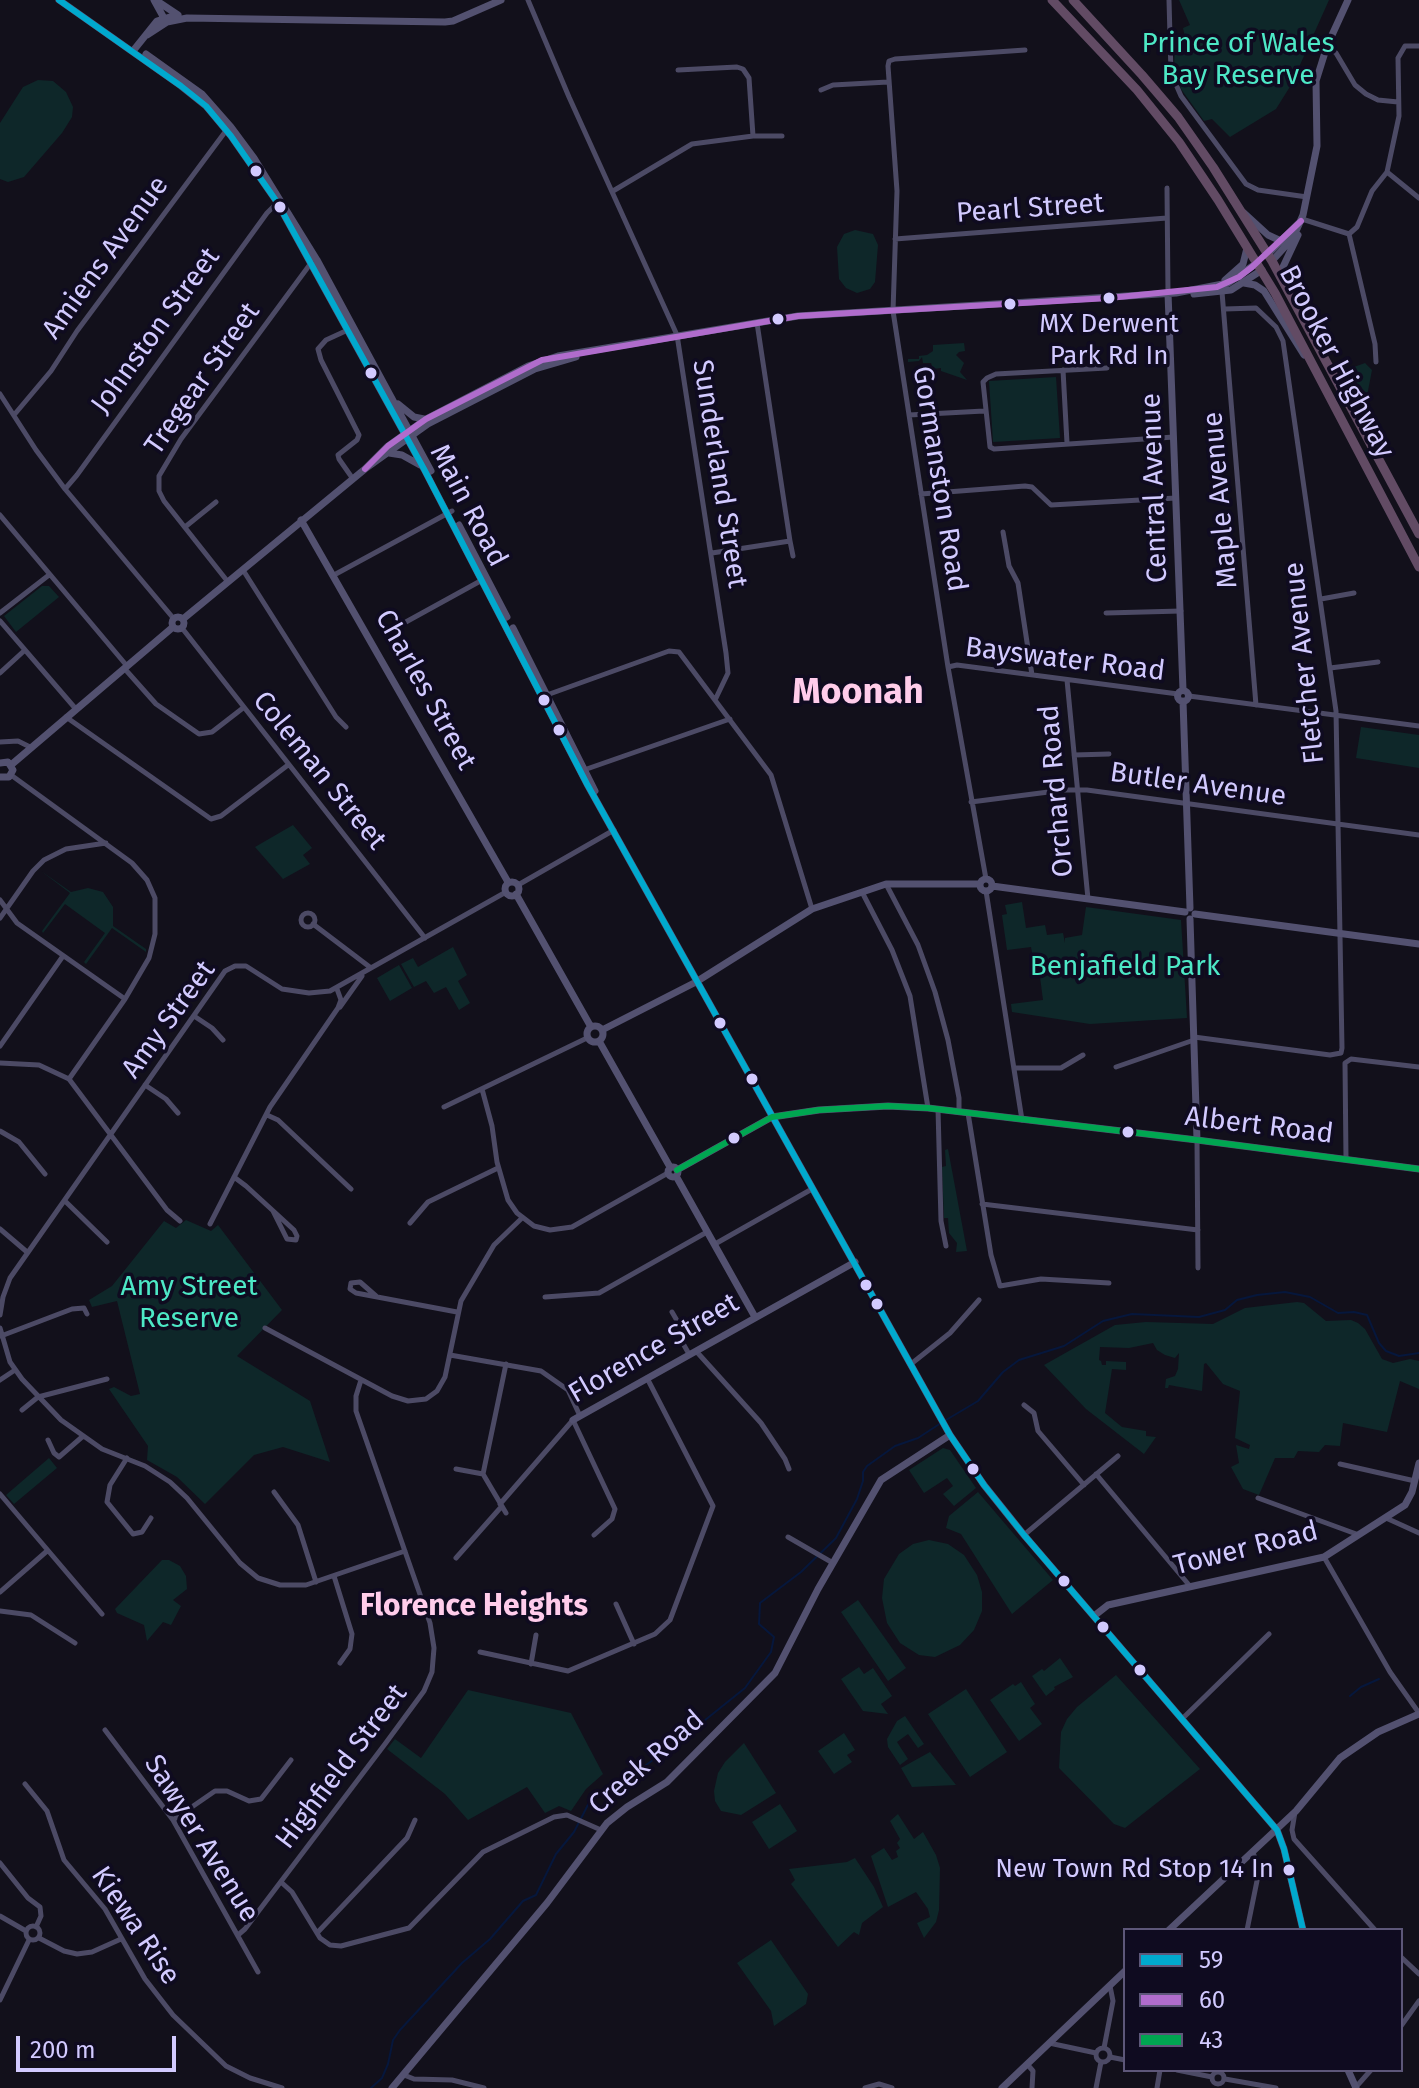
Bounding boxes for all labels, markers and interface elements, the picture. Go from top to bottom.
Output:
park label: Prince of Wales Bay Reserve [1141,27,1335,93]
unlabelled marker [248,163,264,179]
street label: Amiens Avenue [36,170,176,346]
street label: Pearl Street [955,187,1105,231]
unlabelled marker [272,199,288,215]
street label: Johnston Street [85,242,227,420]
street label: Brooker Highway [1271,260,1401,464]
marker: MX Derwent Park Rd In [1101,290,1117,306]
unlabelled marker [1002,296,1018,312]
street label: Tregear Street [138,297,268,461]
place label: MX Derwent Park Rd In [1039,309,1179,370]
unlabelled marker [770,311,786,327]
street label: Sunderland Street [684,357,754,591]
street label: Gormanston Road [905,364,973,594]
unlabelled marker [363,365,379,381]
street label: Central Avenue [1135,392,1175,584]
street label: Maple Avenue [1197,410,1245,590]
street label: Main Road [422,439,514,573]
street label: Fletcher Avenue [1278,560,1332,766]
street label: Charles Street [367,604,483,776]
street label: Bayswater Road [963,631,1167,689]
district label: Moonah [792,671,924,715]
street label: Coleman Street [245,685,393,857]
unlabelled marker [536,692,552,708]
street label: Orchard Road [1033,703,1081,879]
unlabelled marker [551,722,567,738]
street label: Butler Avenue [1108,756,1288,814]
park label: Benjafield Park [1030,950,1220,984]
street label: Amy Street [115,955,223,1085]
unlabelled marker [712,1015,728,1031]
unlabelled marker [744,1071,760,1087]
street label: Albert Road [1183,1100,1335,1152]
unlabelled marker [1120,1124,1136,1140]
unlabelled marker [726,1130,742,1146]
park label: Amy Street Reserve [120,1270,258,1336]
unlabelled marker [858,1277,874,1293]
street label: Florence Street [563,1287,745,1411]
unlabelled marker [869,1296,885,1312]
unlabelled marker [965,1461,981,1477]
street label: Tower Road [1170,1515,1322,1583]
unlabelled marker [1056,1573,1072,1589]
district label: Florence Heights [360,1589,588,1625]
unlabelled marker [1095,1619,1111,1635]
unlabelled marker [1132,1662,1148,1678]
street label: Highfield Street [269,1678,415,1856]
street label: Creek Road [582,1704,712,1822]
street label: Sawyer Avenue [136,1749,266,1929]
place label: New Town Rd Stop 14 In [995,1854,1274,1886]
street label: Kiewa Rise [83,1861,187,1991]
marker: New Town Rd Stop 14 In [1281,1862,1297,1878]
legend [1123,1928,1403,2072]
text: 59 [1199,1946,1223,1974]
text: 60 [1199,1986,1225,2014]
scale bar [20,2020,180,2070]
text: 43 [1199,2026,1223,2054]
text: 200 m [30,2036,96,2064]

